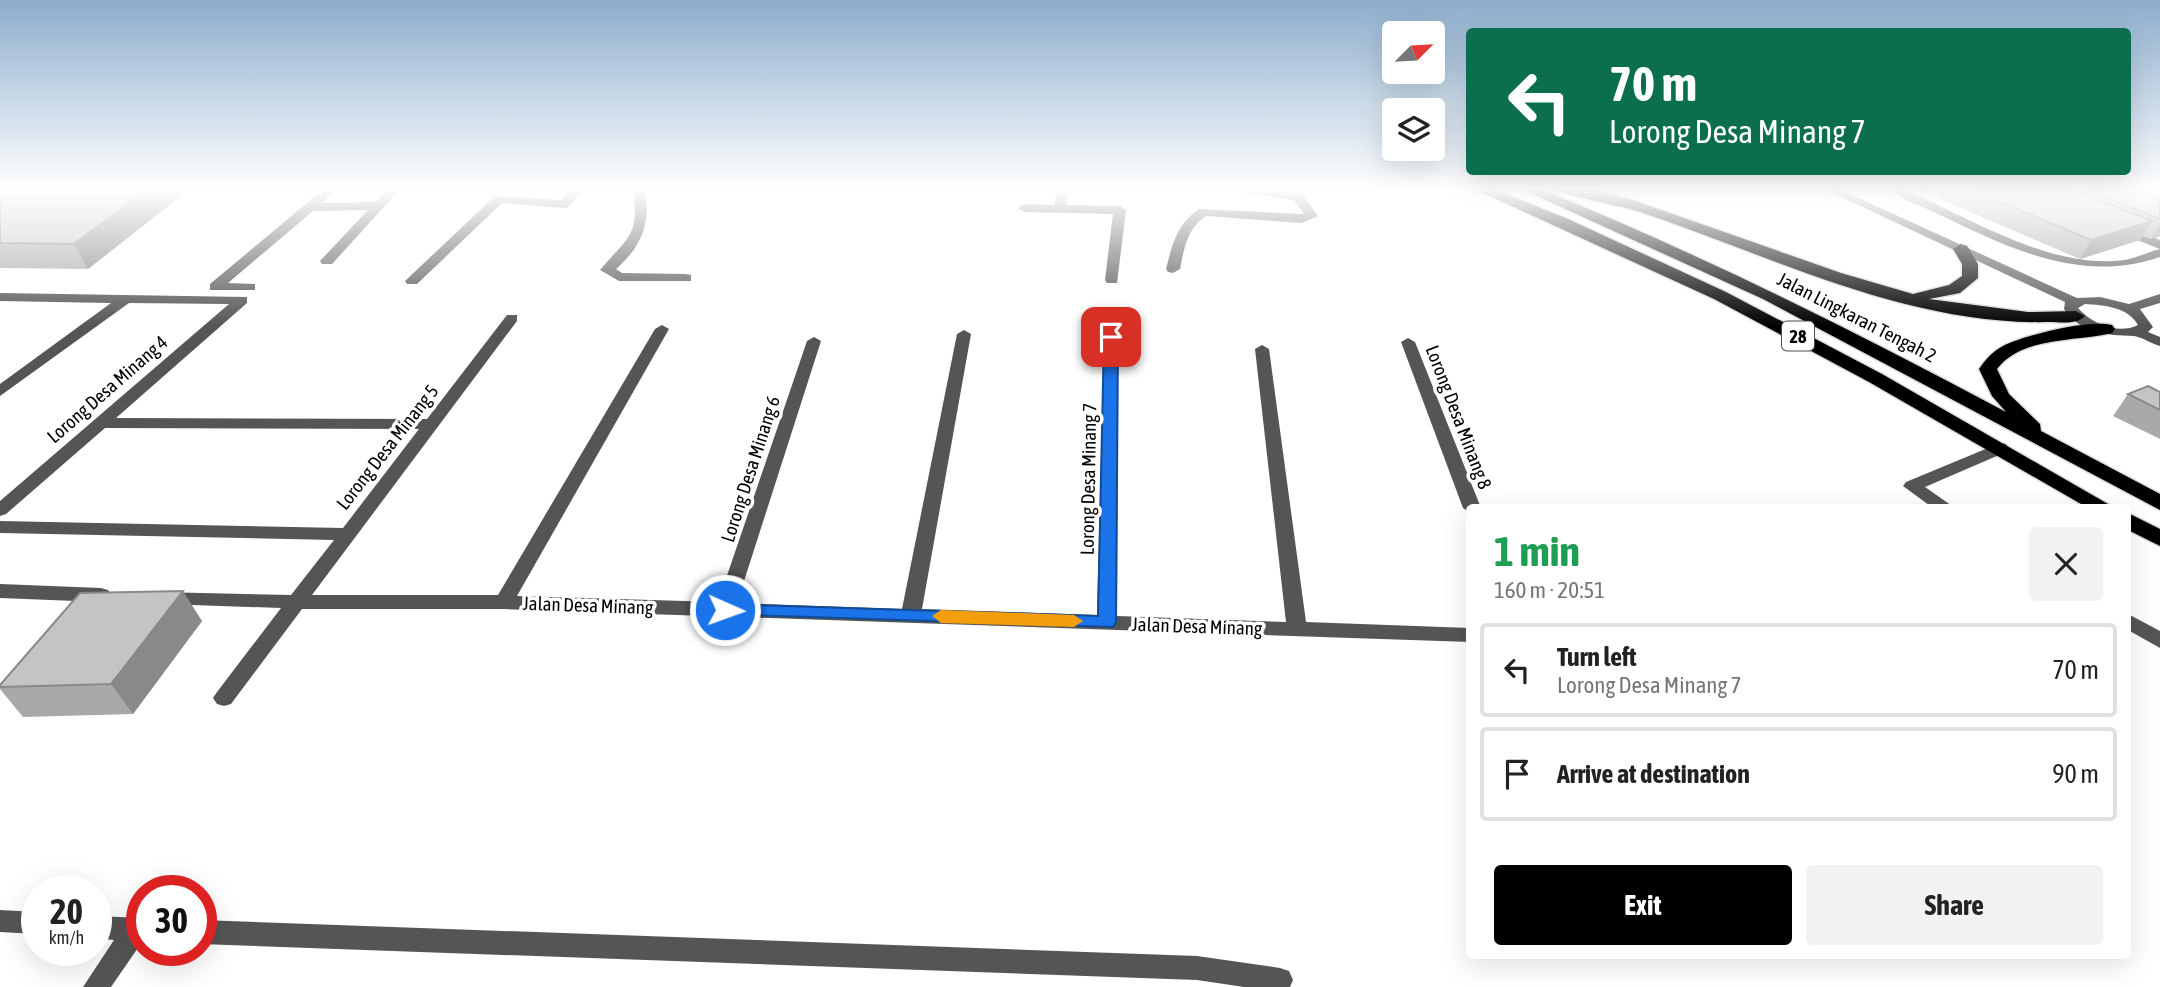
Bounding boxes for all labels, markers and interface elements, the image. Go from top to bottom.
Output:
north arrow [1382,21,1446,84]
map controls [1382,21,1445,161]
text: 70 m [1609,55,1697,111]
icon: left [1494,56,1585,147]
button: layers [1382,98,1445,161]
text: Lorong Desa Minang 7 [1609,113,1865,150]
street label: Jalan Lingkaran Tengah 2 [1774,267,1940,367]
pin [1081,307,1141,367]
icon: arrive [1092,318,1130,356]
road number: 28 [1782,322,1814,350]
street label: Lorong Desa Minang 4 [42,331,172,447]
street label: Lorong Desa Minang 8 [1421,342,1497,492]
street label: Lorong Desa Minang 5 [331,380,443,514]
street label: Lorong Desa Minang 6 [716,393,784,545]
street label: Lorong Desa Minang 7 [1076,403,1100,555]
text: 1 min [1494,527,1580,575]
button: close [2029,527,2103,601]
position arrow [688,573,762,647]
text: 160 m · 20:51 [1494,577,1605,603]
street label: Jalan Desa Minang [522,592,654,618]
street label: Jalan Desa Minang [1131,613,1263,639]
text: Turn left [1557,642,1637,672]
icon: left [1498,651,1536,689]
text: 70 m [2052,655,2099,685]
text: Lorong Desa Minang 7 [1557,672,1741,698]
icon: arrive [1498,755,1536,793]
text: Arrive at destination [1557,759,1750,789]
text: 90 m [2052,759,2099,789]
button: Exit [1494,865,1792,945]
button: Share [1806,865,2103,945]
speed limit sign: 30 [126,875,217,966]
text: 20 [50,891,83,931]
text: km/h [49,927,84,948]

